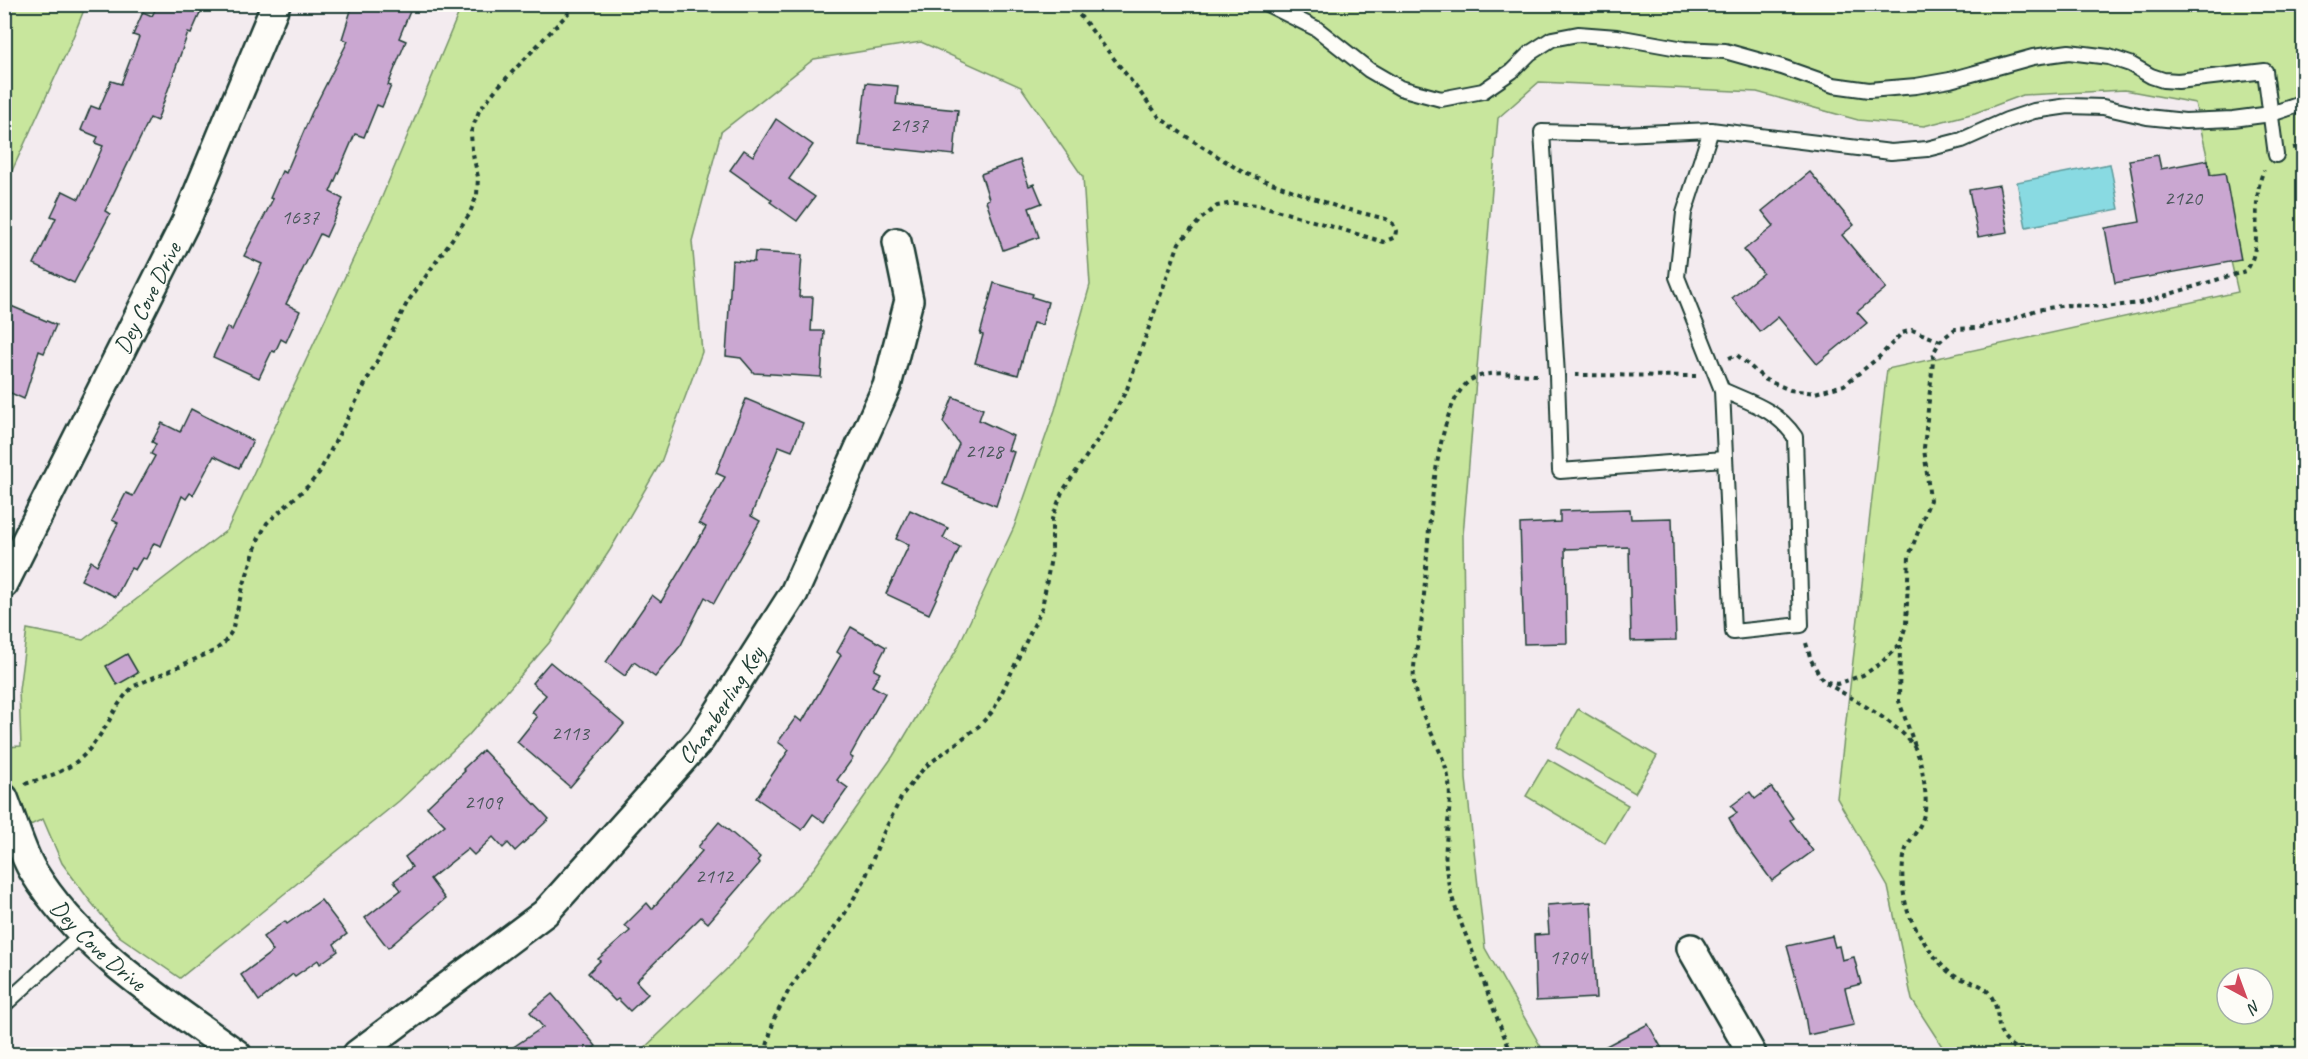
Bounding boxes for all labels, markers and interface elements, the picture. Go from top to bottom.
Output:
house number: 2137 [890,112,929,138]
house number: 2120 [2164,185,2203,211]
house number: 1637 [281,204,320,230]
street label: Dey Cove Drive [107,235,189,359]
house number: 2128 [965,438,1005,464]
street label: Chamberling Key [671,639,772,770]
house number: 2113 [551,720,590,746]
house number: 2109 [464,789,503,815]
house number: 2112 [695,863,734,889]
street label: Dey Cove Drive [44,893,154,999]
house number: 1704 [1549,944,1589,970]
north arrow [2215,966,2275,1026]
text: N [2242,996,2264,1019]

